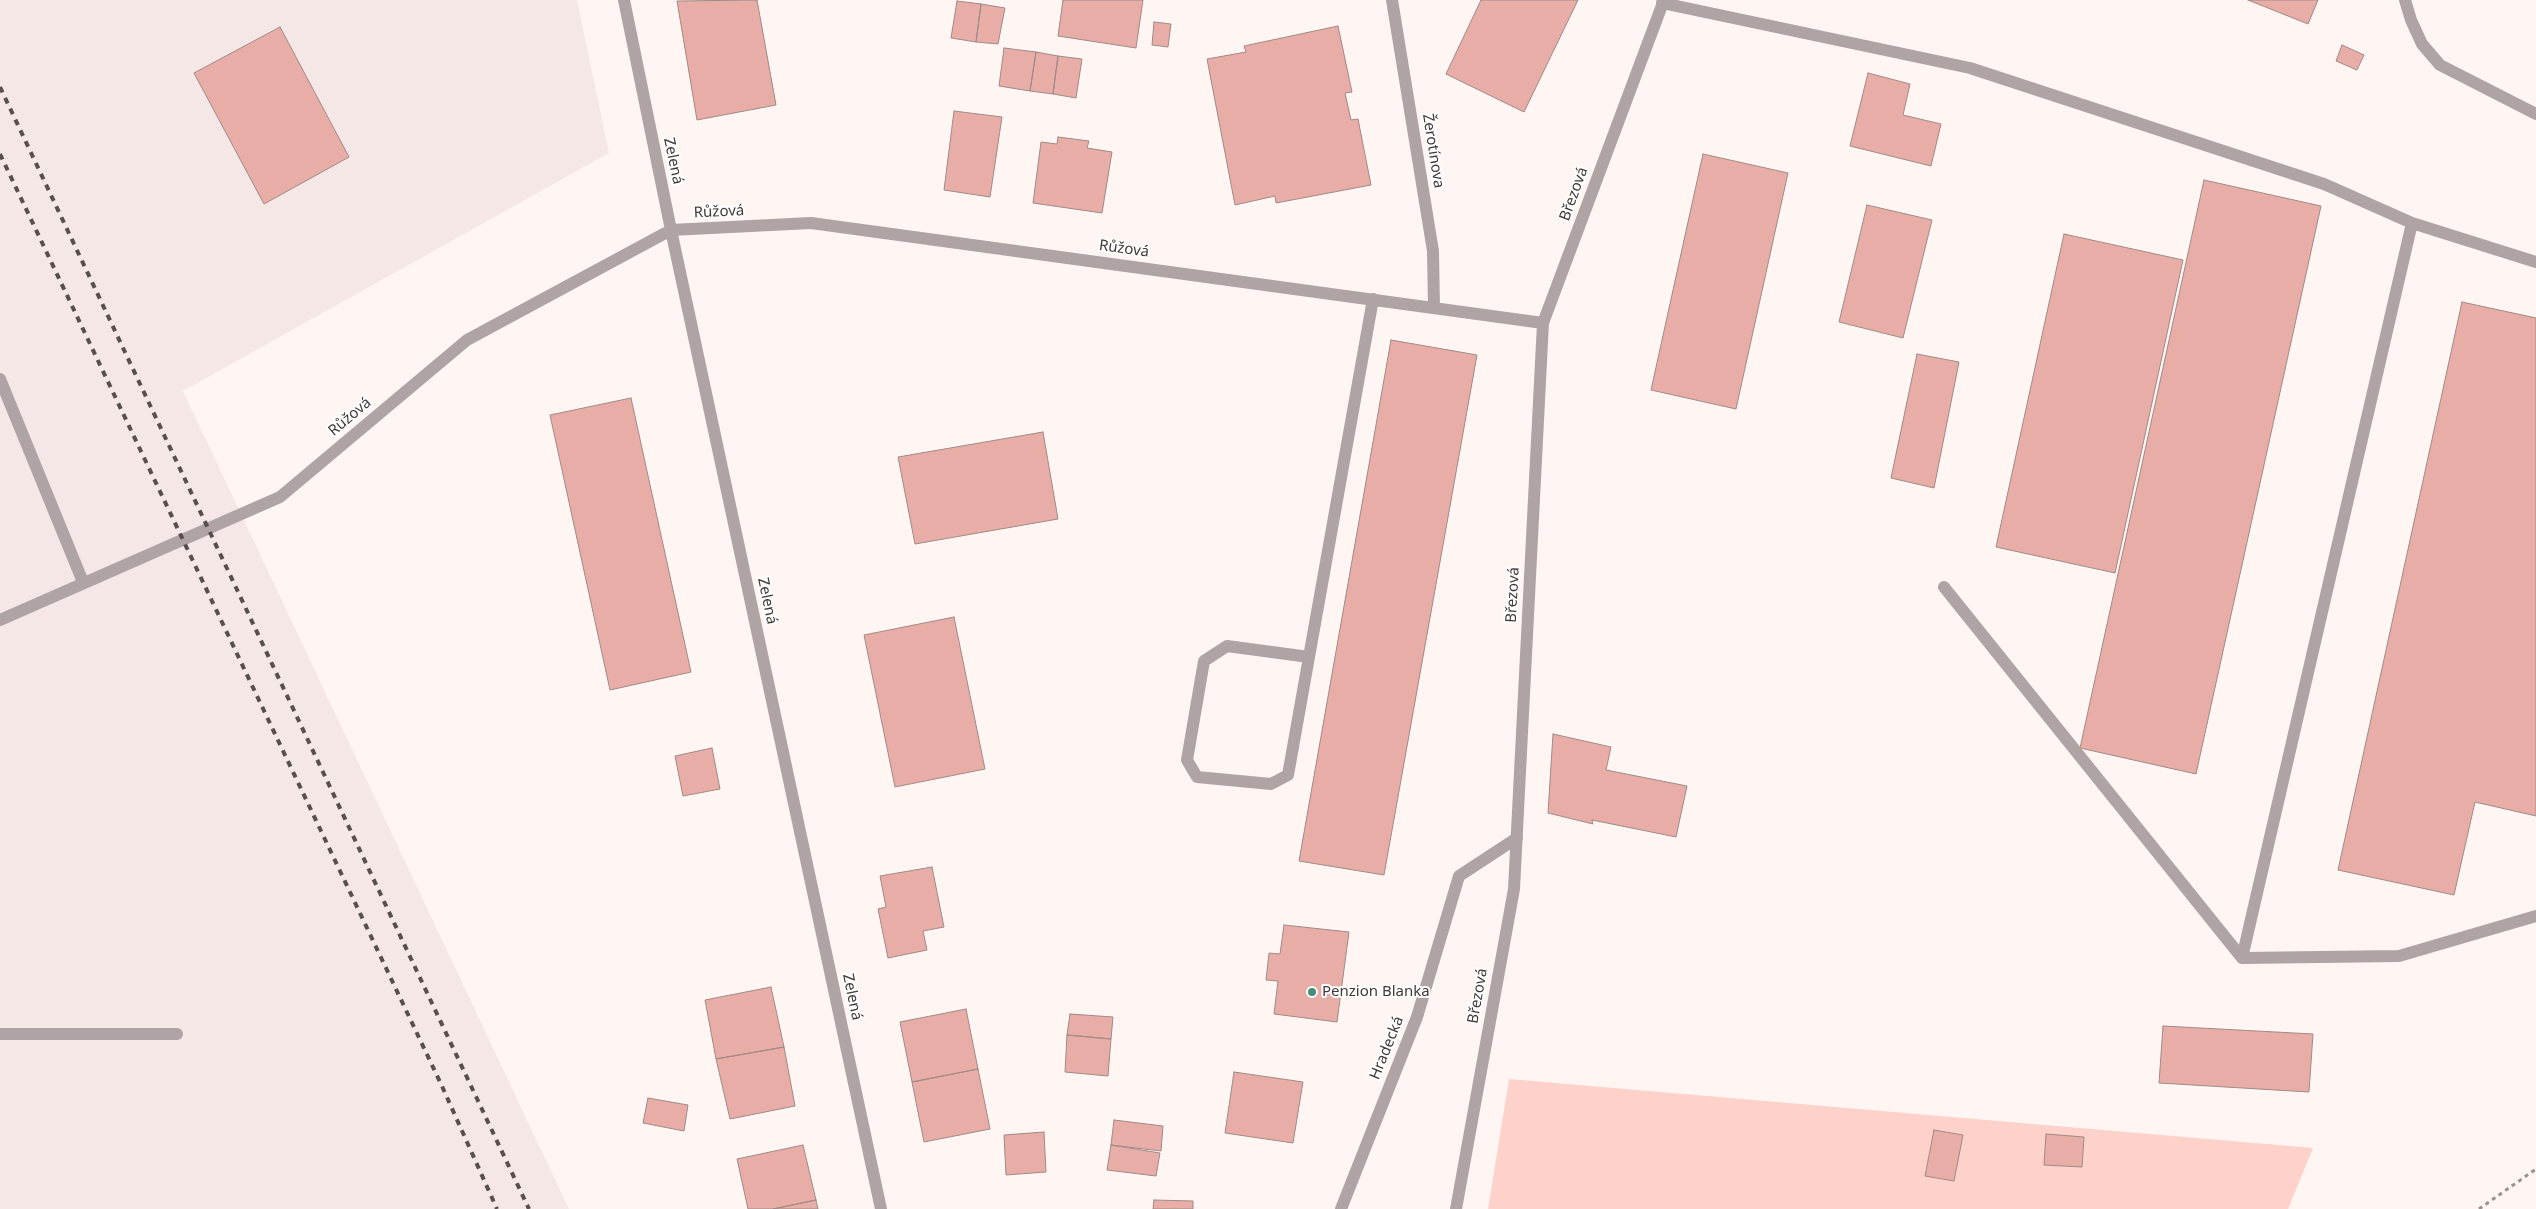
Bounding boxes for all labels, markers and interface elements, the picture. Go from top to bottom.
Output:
street label: Žerotínova [1418,112,1448,190]
street label: Zelená [659,136,687,186]
street label: Březová [1556,165,1592,223]
street label: Růžová [693,202,745,222]
street label: Růžová [1098,237,1150,261]
street label: Růžová [325,394,375,440]
street label: Březová [1503,567,1523,623]
street label: Zelená [753,576,781,626]
street label: Březová [1464,967,1492,1025]
street label: Zelená [838,972,866,1022]
place label: Penzion Blanka [1322,983,1430,1001]
marker: Penzion Blanka [1306,986,1318,998]
street label: Hradecká [1366,1014,1408,1082]

